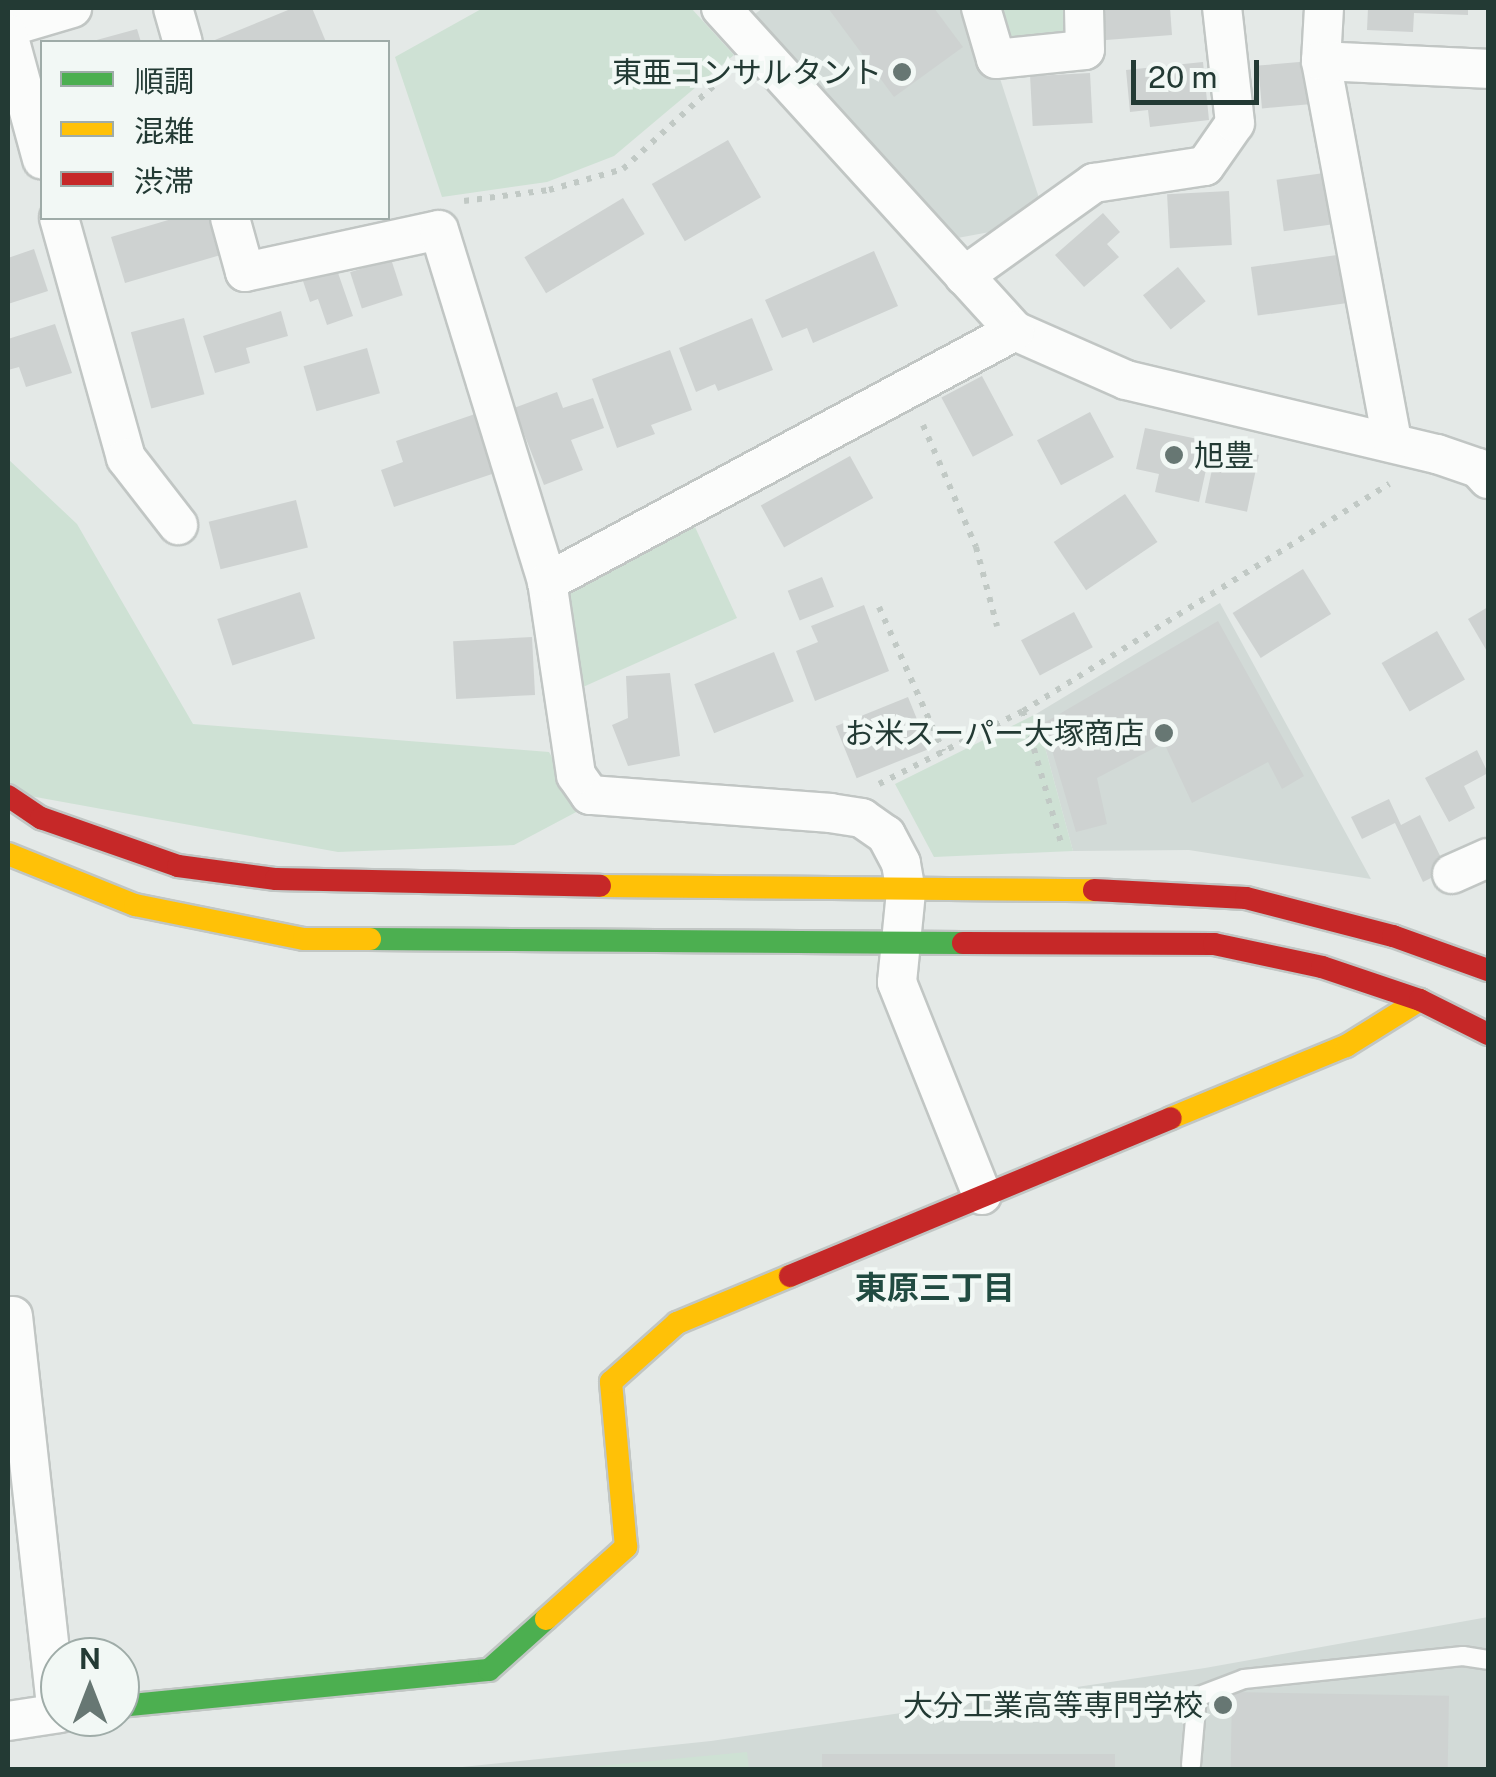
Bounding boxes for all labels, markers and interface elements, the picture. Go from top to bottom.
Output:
legend [40,40,390,220]
scale bar [1136,40,1264,102]
place label: 東亜コンサルタント [612,54,882,90]
text: 20 m [1148,59,1217,95]
marker: 東亜コンサルタント [891,61,913,83]
text: 順調 [134,63,194,99]
text: 混雑 [134,113,194,149]
text: 渋滞 [134,163,194,199]
place label: 旭豊 [1194,437,1254,473]
marker: 旭豊 [1163,444,1185,466]
place label: お米スーパー大塚商店 [844,715,1144,751]
marker: お米スーパー大塚商店 [1153,722,1175,744]
district label: 東原三丁目 [855,1269,1015,1307]
north arrow [40,1637,140,1737]
text: N [79,1642,101,1675]
place label: 大分工業高等専門学校 [903,1687,1203,1723]
marker: 大分工業高等専門学校 [1212,1694,1234,1716]

